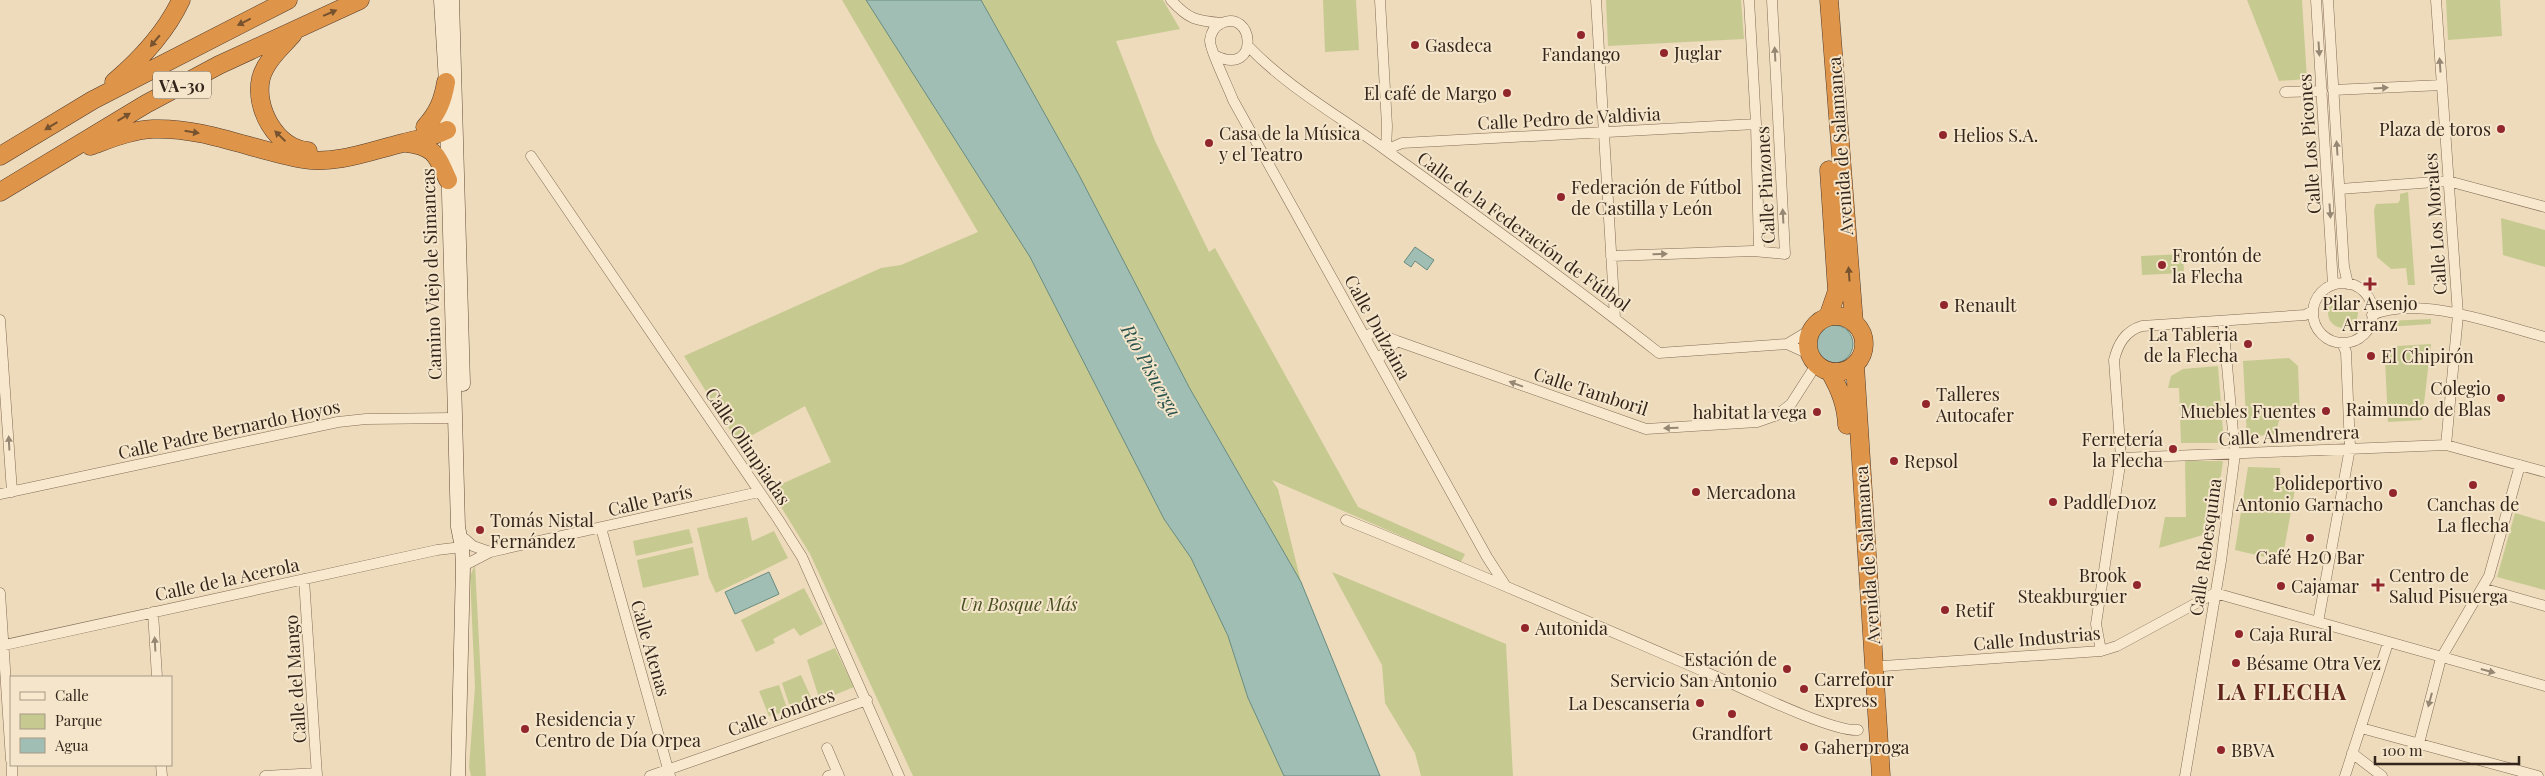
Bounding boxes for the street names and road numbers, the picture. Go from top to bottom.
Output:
street label: Avenida de Salamanca [1822,56,1858,237]
road number: VA-30 [153,72,211,98]
street label: Calle Los Picones [2292,73,2326,215]
street label: Calle Pedro de Valdivia [1477,101,1661,135]
street label: Calle Pinzones [1750,125,1780,245]
street label: Calle de la Federación de Fútbol [1413,146,1635,316]
street label: Calle Los Morales [2418,152,2452,296]
street label: Camino Viejo de Simancas [415,168,447,380]
street label: Calle Dulzaina [1339,270,1417,384]
street label: Calle Tamboril [1531,361,1651,421]
street label: Calle Olimpiadas [700,383,796,509]
street label: Calle Padre Bernardo Hoyos [116,394,342,464]
street label: Calle Almendrera [2218,419,2360,451]
street label: Avenida de Salamanca [1849,465,1885,646]
street label: Calle Rebesquina [2183,477,2227,617]
street label: Calle París [606,479,694,521]
street label: Calle de la Acerola [153,552,301,606]
street label: Calle Atenas [626,597,676,699]
street label: Calle del Mango [279,614,311,744]
street label: Calle Industrias [1972,620,2102,656]
street label: Calle Londres [724,683,838,741]

